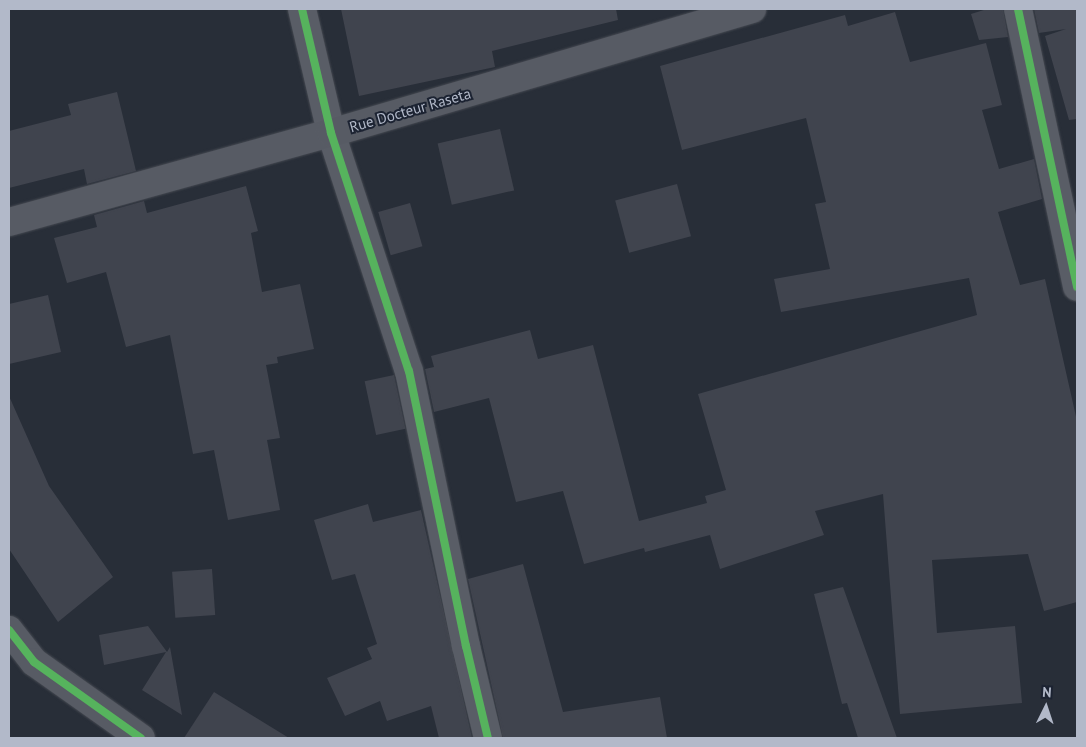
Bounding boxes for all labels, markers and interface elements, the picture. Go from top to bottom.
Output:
street label: Rue Docteur Raseta [347,84,473,136]
north arrow [1021,682,1071,732]
text: N [1042,683,1052,701]

